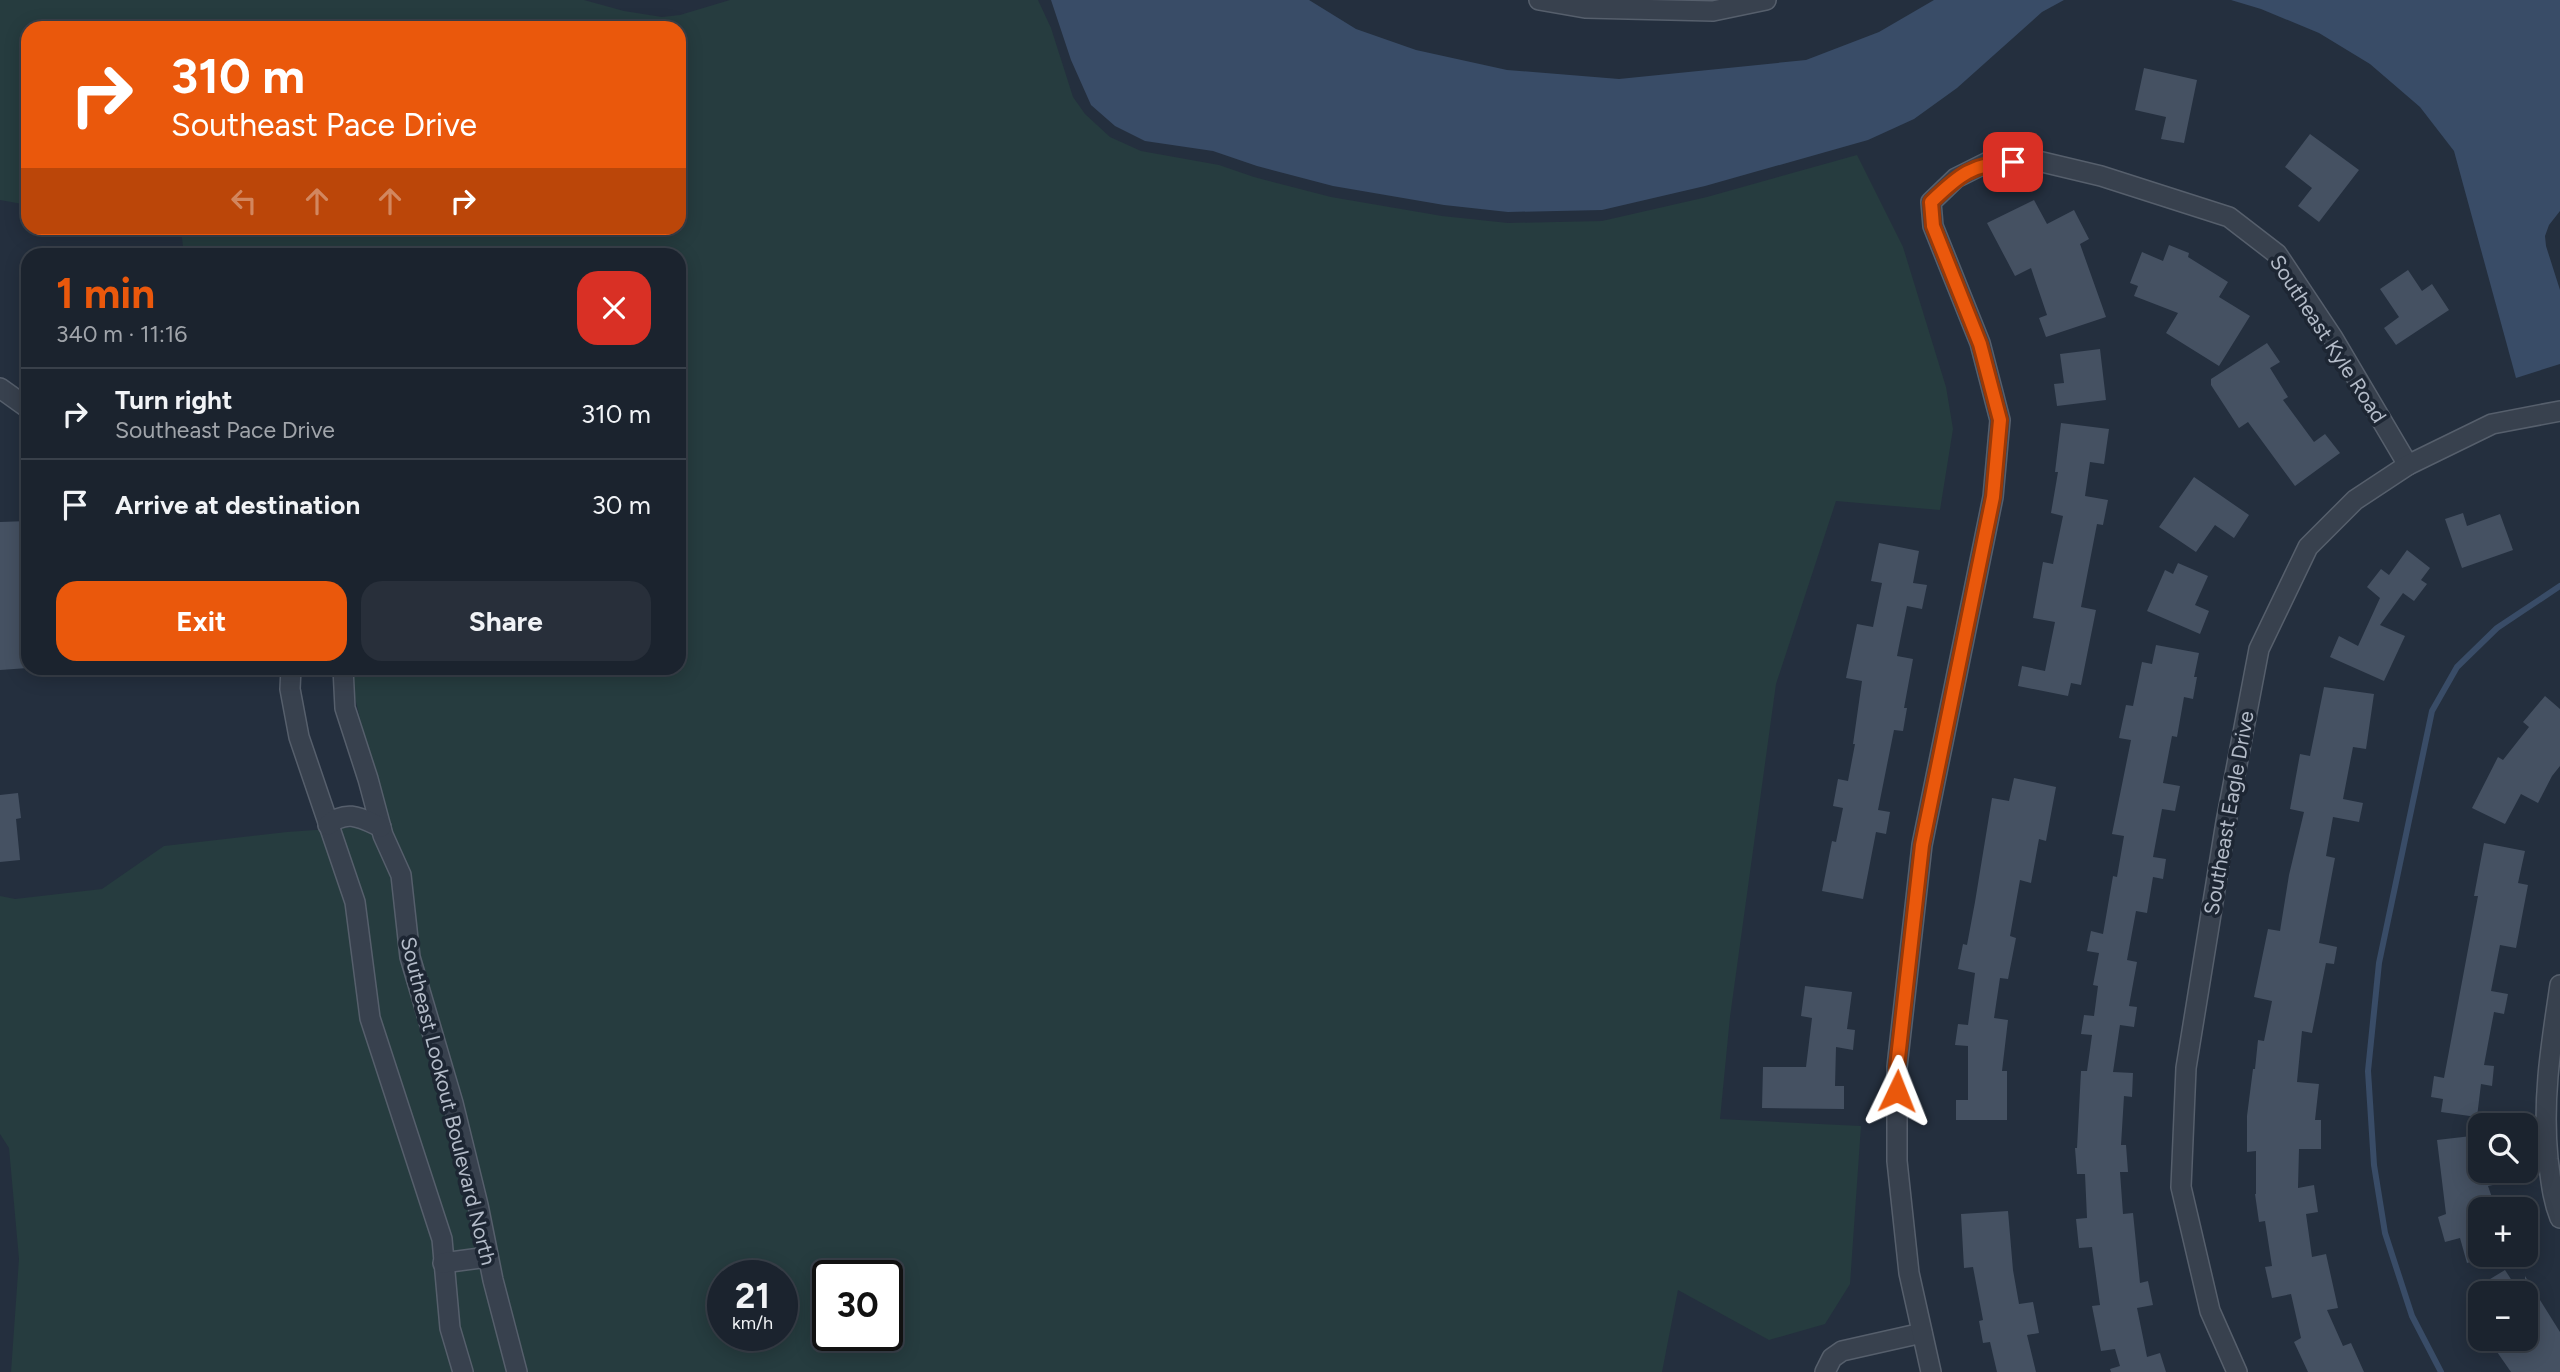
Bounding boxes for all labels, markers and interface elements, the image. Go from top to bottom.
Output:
text: 310 m [171,46,305,105]
icon: right [56,49,147,140]
text: Southeast Pace Drive [171,106,477,144]
pin [1983,132,2043,192]
icon: arrive [1994,143,2032,181]
icon: left [225,182,263,220]
icon: ahead [298,182,336,220]
icon: ahead [371,182,409,220]
icon: right [444,182,482,220]
street label: Southeast Kyle Road [2265,250,2392,427]
text: 1 min [56,268,155,319]
button: close [577,271,651,345]
text: 340 m · 11:16 [56,320,187,348]
text: Turn right [115,384,232,416]
icon: right [56,395,94,433]
text: 310 m [581,398,651,430]
text: Southeast Pace Drive [115,416,335,444]
icon: arrive [56,486,94,524]
text: Arrive at destination [115,489,360,521]
text: 30 m [592,489,651,521]
button: Exit [56,581,347,661]
button: Share [361,581,651,661]
street label: Southeast Eagle Drive [2198,709,2259,917]
street label: Southeast Lookout Boulevard North [396,934,501,1268]
position arrow [1860,1054,1934,1128]
map controls [2468,1113,2538,1351]
button: search [2468,1113,2538,1183]
button: + [2468,1197,2538,1267]
speed limit sign: 30 [812,1260,903,1351]
text: 21 [735,1275,770,1317]
button: − [2468,1281,2538,1351]
text: km/h [732,1312,773,1334]

